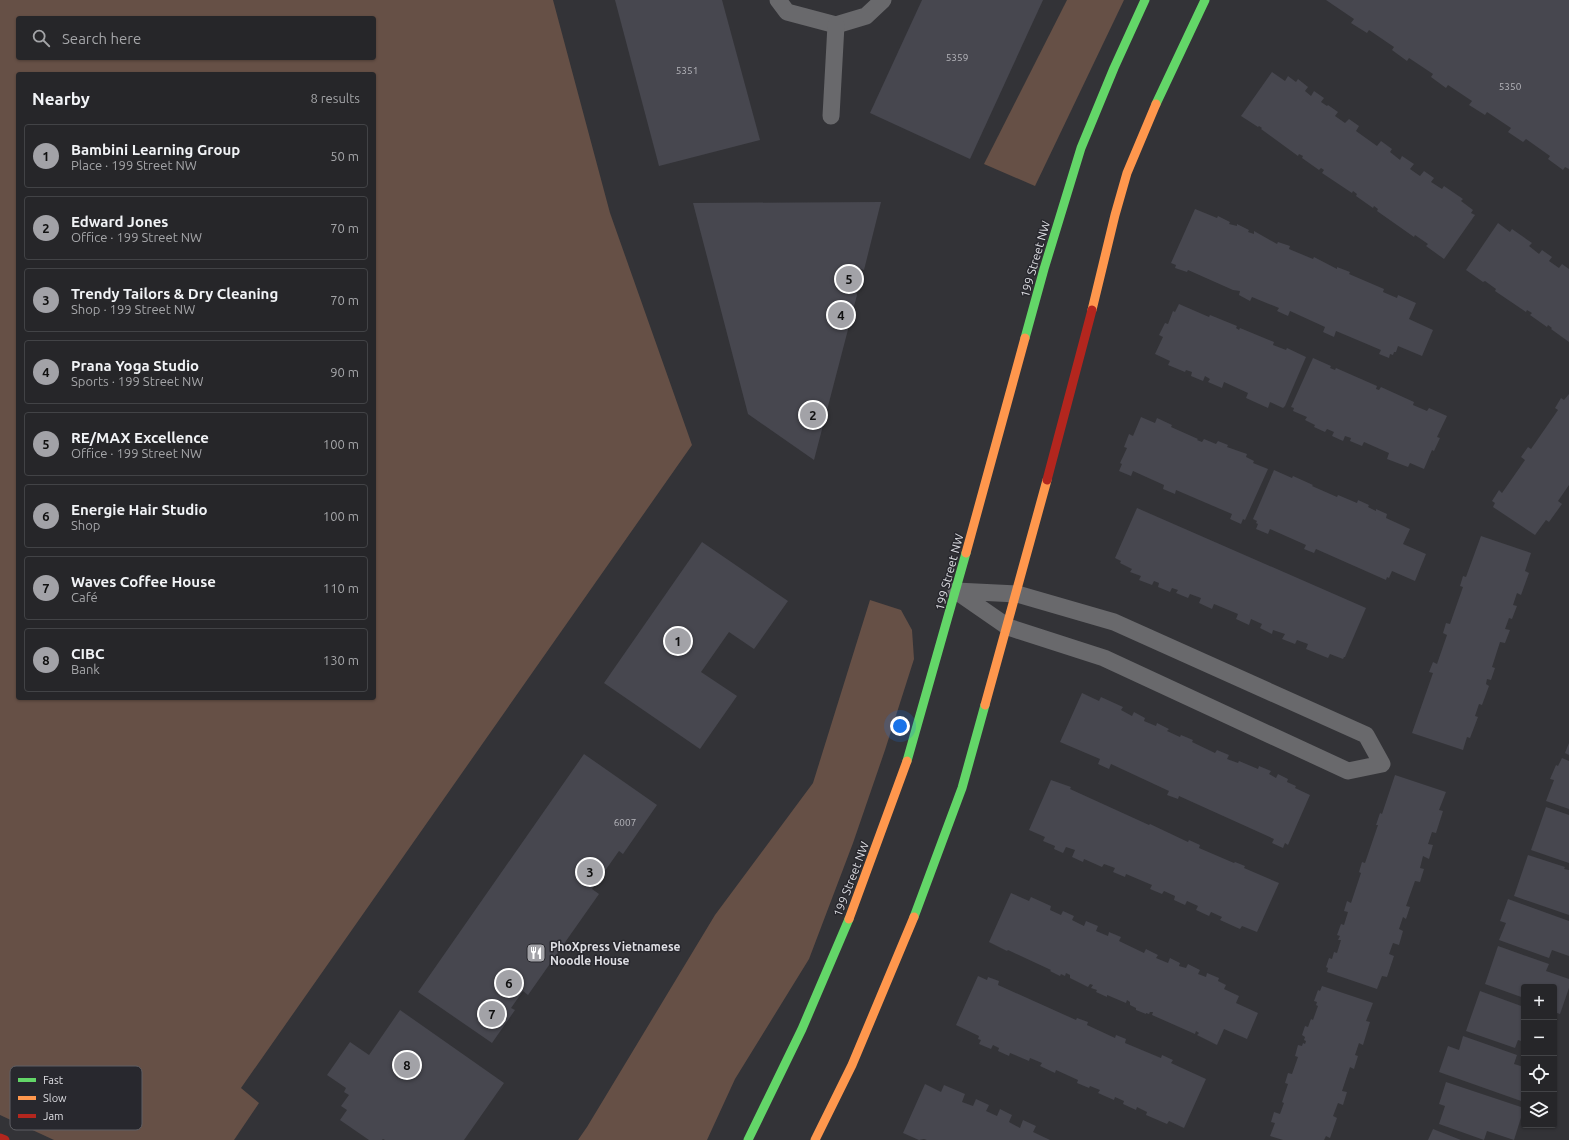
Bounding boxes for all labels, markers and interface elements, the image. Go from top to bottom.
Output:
search box [16,16,376,60]
icon: search [30,27,52,49]
text: Search here [62,30,141,47]
house number: 5359 [946,52,968,63]
house number: 5351 [676,65,698,76]
house number: 5350 [1499,81,1522,92]
text: Nearby [32,89,90,108]
text: 8 results [310,91,360,105]
text: Bambini Learning Group [71,141,240,158]
text: 1 [42,149,50,163]
text: 50 m [330,149,359,163]
text: Place · 199 Street NW [71,158,197,172]
text: Edward Jones [71,213,168,230]
street label: 199 Street NW [1018,219,1052,299]
text: 2 [42,221,50,235]
text: 70 m [330,221,359,235]
text: Office · 199 Street NW [71,230,202,244]
pin: 5 [836,264,862,294]
text: Trendy Tailors & Dry Cleaning [71,285,278,302]
text: 3 [42,293,50,307]
text: 70 m [330,293,359,307]
pin: 4 [828,300,854,330]
text: Shop · 199 Street NW [71,302,195,316]
text: Prana Yoga Studio [71,357,199,374]
text: 4 [42,365,50,379]
text: 90 m [330,365,359,379]
text: Sports · 199 Street NW [71,374,203,388]
pin: 2 [800,400,826,430]
text: RE/MAX Excellence [71,429,209,446]
text: 5 [42,437,50,451]
text: 100 m [323,437,359,451]
text: Office · 199 Street NW [71,446,202,460]
text: Energie Hair Studio [71,501,207,518]
text: 6 [42,509,50,523]
text: 100 m [323,509,359,523]
text: Shop [71,518,100,532]
street label: 199 Street NW [933,532,965,612]
text: Waves Coffee House [71,573,216,590]
text: 7 [42,581,50,595]
text: 110 m [323,581,359,595]
text: Café [71,590,98,604]
pin: 1 [665,626,691,656]
text: CIBC [71,645,105,662]
text: 8 [42,653,50,667]
text: 130 m [323,653,359,667]
text: Bank [71,662,100,676]
your location [890,716,910,736]
house number: 6007 [614,817,636,828]
street label: 199 Street NW [831,840,871,918]
pin: 3 [577,857,603,887]
place label: PhoXpress Vietnamese Noodle House [550,940,681,967]
restaurant icon: PhoXpress Vietnamese Noodle House [525,942,547,964]
pin: 6 [496,968,522,998]
map controls [1521,984,1557,1128]
button: + [1521,984,1557,1020]
pin: 7 [479,999,505,1029]
button: − [1521,1020,1557,1056]
pin: 8 [394,1050,420,1080]
button: locate [1521,1056,1557,1092]
legend [10,1066,142,1130]
text: Fast [43,1074,64,1086]
text: Slow [43,1092,67,1104]
button: layers [1521,1092,1557,1128]
text: Jam [43,1110,64,1122]

